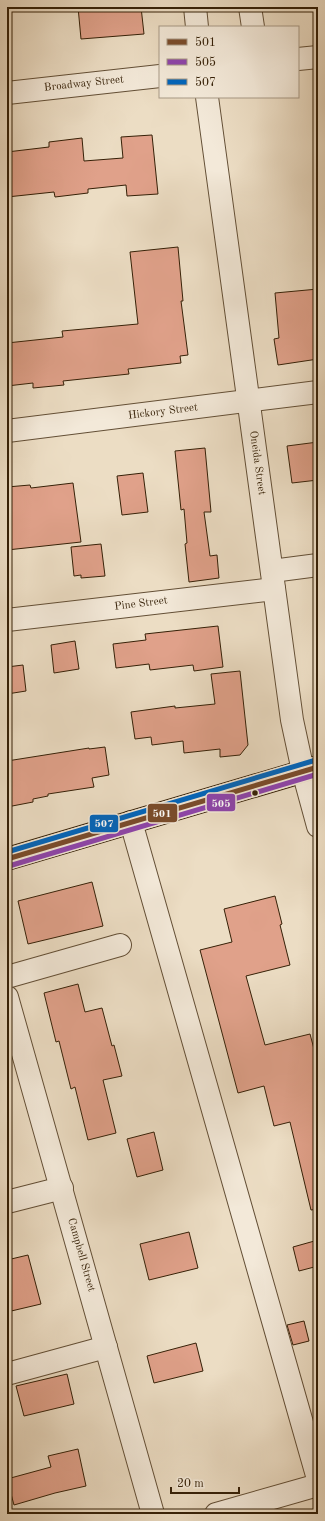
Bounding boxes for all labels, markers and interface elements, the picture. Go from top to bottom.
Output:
legend [159,26,299,98]
text: 501 [195,36,216,49]
text: 505 [195,56,216,69]
street label: Broadway Street [44,74,125,94]
text: 507 [195,76,216,89]
street label: Hickory Street [127,402,199,422]
street label: Oneida Street [247,430,267,496]
street label: Pine Street [114,595,168,613]
unlabelled marker [250,788,260,798]
line badge: 505 [206,793,236,812]
text: 505 [211,799,231,810]
line badge: 501 [147,803,178,823]
text: 501 [152,809,172,820]
line badge: 507 [89,814,119,833]
text: 507 [94,819,114,830]
street label: Campbell Street [65,1217,97,1293]
scale bar [171,1469,239,1495]
text: 20 m [177,1478,204,1490]

